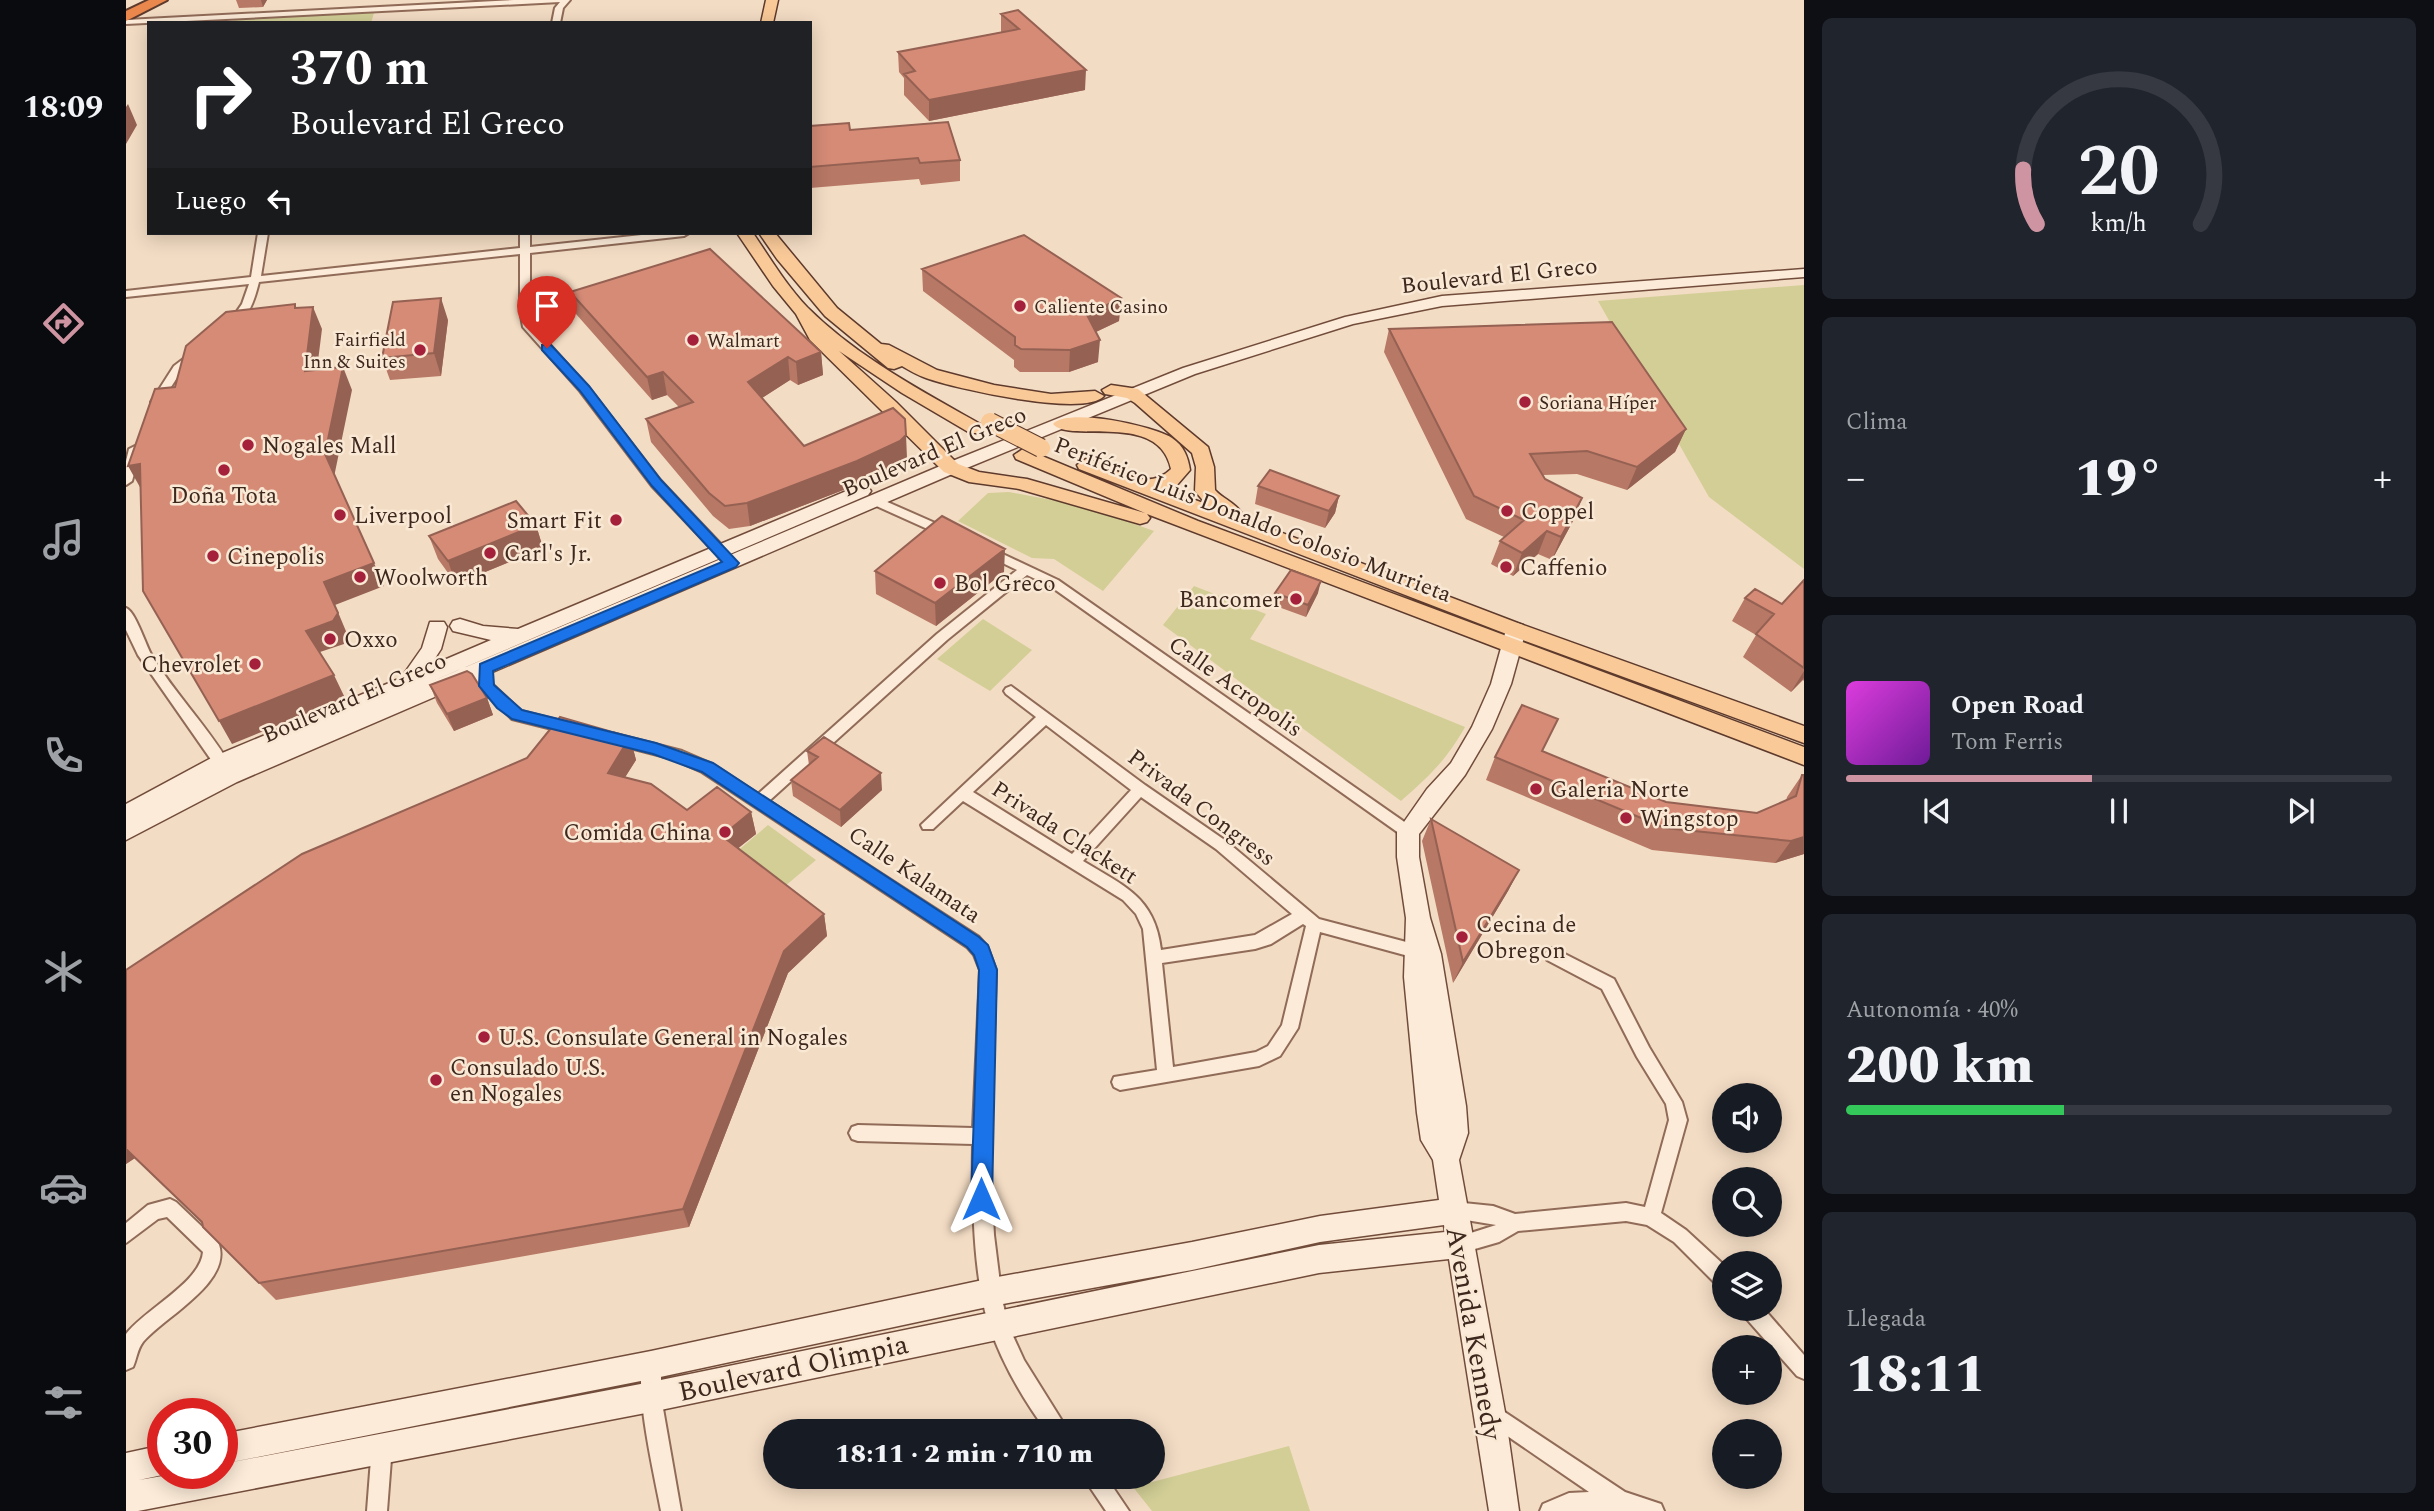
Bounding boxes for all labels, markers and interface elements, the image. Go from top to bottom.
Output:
text: 370 m [290,32,429,107]
icon: right [175,49,266,140]
text: 18:09 [23,83,103,132]
text: Boulevard El Greco [290,100,565,149]
text: 20 [2078,118,2160,229]
text: Luego [175,181,247,221]
icon: left [261,182,299,220]
text: km/h [2091,205,2147,243]
street label: Boulevard El Greco [1399,249,1599,304]
pin [517,276,577,348]
icon: arrive [528,287,566,325]
place label: Caliente Casino [1034,293,1168,322]
marker: Caliente Casino [1012,298,1028,314]
icon: directions [39,299,88,348]
place label: Fairfield Inn & Suites [303,326,406,377]
place label: Walmart [707,327,780,356]
marker: Walmart [685,332,701,348]
marker: Fairfield Inn & Suites [412,342,428,358]
place label: Soriana Híper [1539,389,1657,418]
marker: Soriana Híper [1517,394,1533,410]
street label: Boulevard El Greco [837,398,1032,507]
text: Clima [1846,405,1908,440]
street label: Periférico Luis Donaldo Colosio Murrieta [1049,428,1456,613]
place label: Nogales Mall [262,429,397,464]
marker: Nogales Mall [240,437,256,453]
text: 19° [2075,440,2163,519]
text: − [1846,450,1865,508]
text: + [2373,450,2392,508]
marker: Doña Tota [216,462,232,478]
place label: Doña Tota [171,479,277,514]
place label: Coppel [1521,495,1594,530]
place label: Liverpool [354,499,452,534]
marker: Coppel [1499,503,1515,519]
place label: Smart Fit [507,504,602,539]
marker: Liverpool [332,507,348,523]
marker: Smart Fit [608,512,624,528]
icon: music [39,515,88,564]
place label: Carl's Jr. [504,537,592,572]
place label: Cinepolis [227,540,325,575]
marker: Carl's Jr. [482,545,498,561]
marker: Cinepolis [205,548,221,564]
place label: Caffenio [1520,551,1607,586]
marker: Caffenio [1498,559,1514,575]
place label: Woolworth [374,561,488,596]
place label: Bol Greco [954,567,1056,602]
marker: Woolworth [352,569,368,585]
marker: Bol Greco [932,575,948,591]
place label: Bancomer [1179,583,1282,618]
marker: Bancomer [1288,591,1304,607]
place label: Oxxo [344,623,398,658]
street label: Calle Acropolis [1161,628,1310,747]
marker: Oxxo [322,631,338,647]
street label: Boulevard El Greco [257,644,452,753]
place label: Chevrolet [141,648,241,683]
marker: Chevrolet [247,656,263,672]
text: Open Road [1951,685,2084,725]
text: Tom Ferris [1951,725,2063,760]
icon: phone [39,731,88,780]
street label: Privada Congress [1120,741,1283,876]
street label: Privada Clackett [984,773,1144,894]
place label: Galeria Norte [1550,773,1689,808]
marker: Galeria Norte [1528,781,1544,797]
icon: previous [1918,792,1956,830]
icon: pause [2100,792,2138,830]
icon: next [2282,792,2320,830]
place label: Wingstop [1640,802,1738,837]
marker: Wingstop [1618,810,1634,826]
place label: Comida China [563,816,711,851]
street label: Calle Kalamata [841,818,988,933]
marker: Comida China [717,824,733,840]
place label: Cecina de Obregon [1476,908,1576,969]
marker: Cecina de Obregon [1454,929,1470,945]
icon: climate [39,947,88,996]
text: Autonomía · 40% [1846,993,2018,1028]
place label: U.S. Consulate General in Nogales [498,1021,848,1056]
text: 200 km [1846,1027,2034,1106]
marker: U.S. Consulate General in Nogales [476,1029,492,1045]
place label: Consulado U.S. en Nogales [450,1051,606,1112]
marker: Consulado U.S. en Nogales [428,1072,444,1088]
map controls [1712,1083,1782,1489]
button: sound [1712,1083,1782,1153]
position arrow [944,1162,1018,1236]
icon: car [39,1163,88,1212]
button: search [1712,1167,1782,1237]
street label: Avenida Kennedy [1434,1223,1514,1445]
button: layers [1712,1251,1782,1321]
text: Llegada [1846,1302,1926,1337]
street label: Boulevard Olimpia [674,1323,913,1414]
button: + [1712,1335,1782,1405]
text: 18:11 [1846,1336,1985,1415]
icon: filters [39,1378,88,1427]
speed limit sign: 30 [147,1398,238,1489]
button: − [1712,1419,1782,1489]
text: 18:11 · 2 min · 710 m [835,1434,1093,1474]

